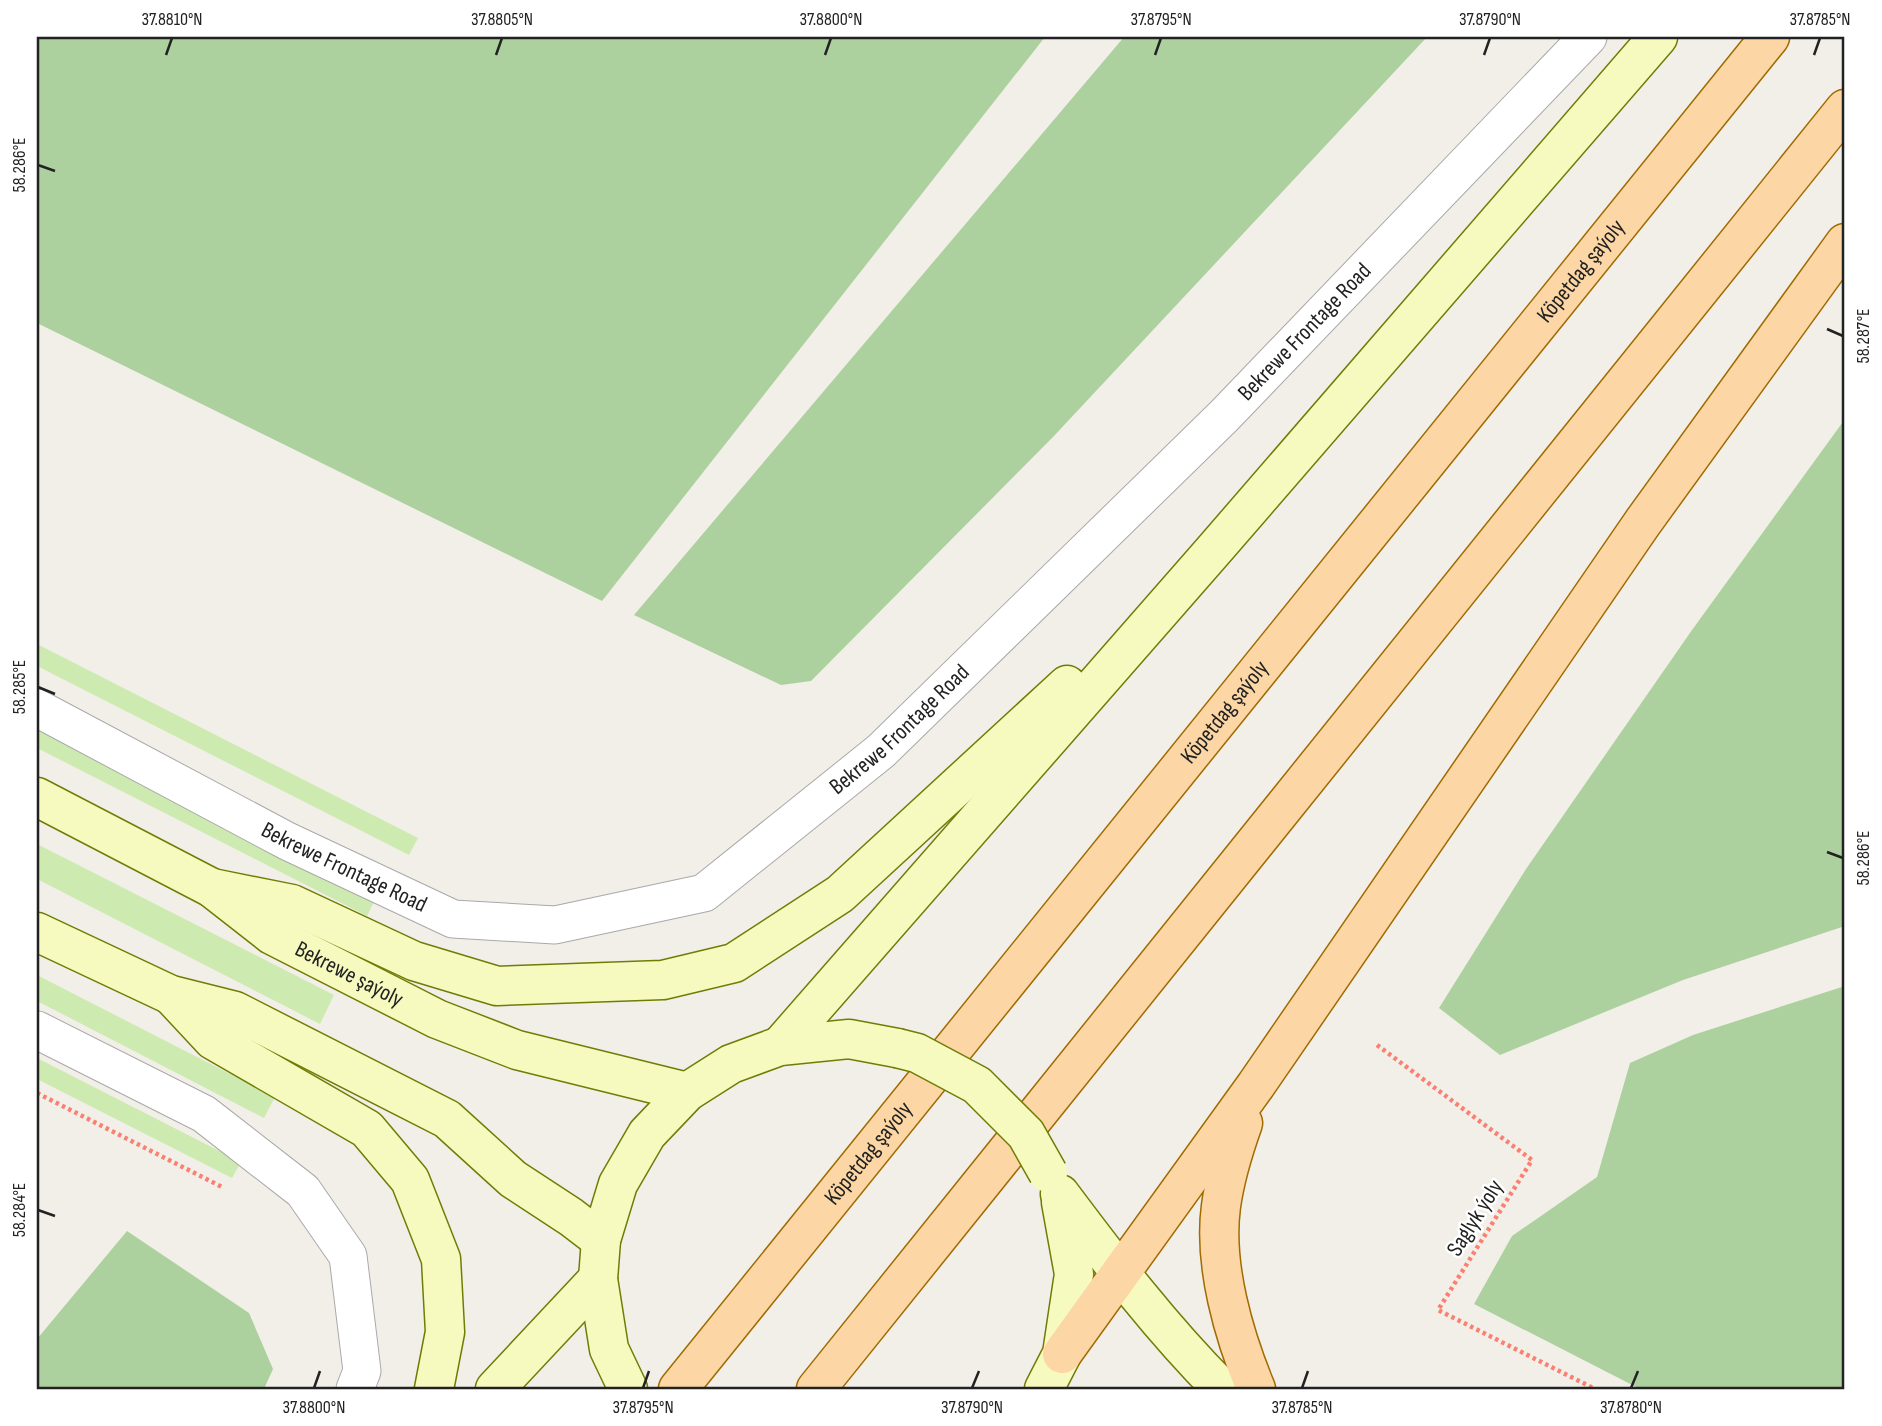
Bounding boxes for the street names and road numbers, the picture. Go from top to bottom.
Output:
street label: Köpetdag şaýoly [1531,214,1631,328]
street label: Bekrewe Frontage Road [1232,257,1377,407]
street label: Köpetdag şaýoly [1175,655,1275,770]
street label: Bekrewe Frontage Road [824,659,975,801]
street label: Bekrewe Frontage Road [256,816,431,919]
street label: Bekrewe şaýoly [290,935,408,1013]
street label: Köpetdag şaýoly [818,1096,919,1211]
street label: Saglyk ýoly [1441,1174,1509,1261]

